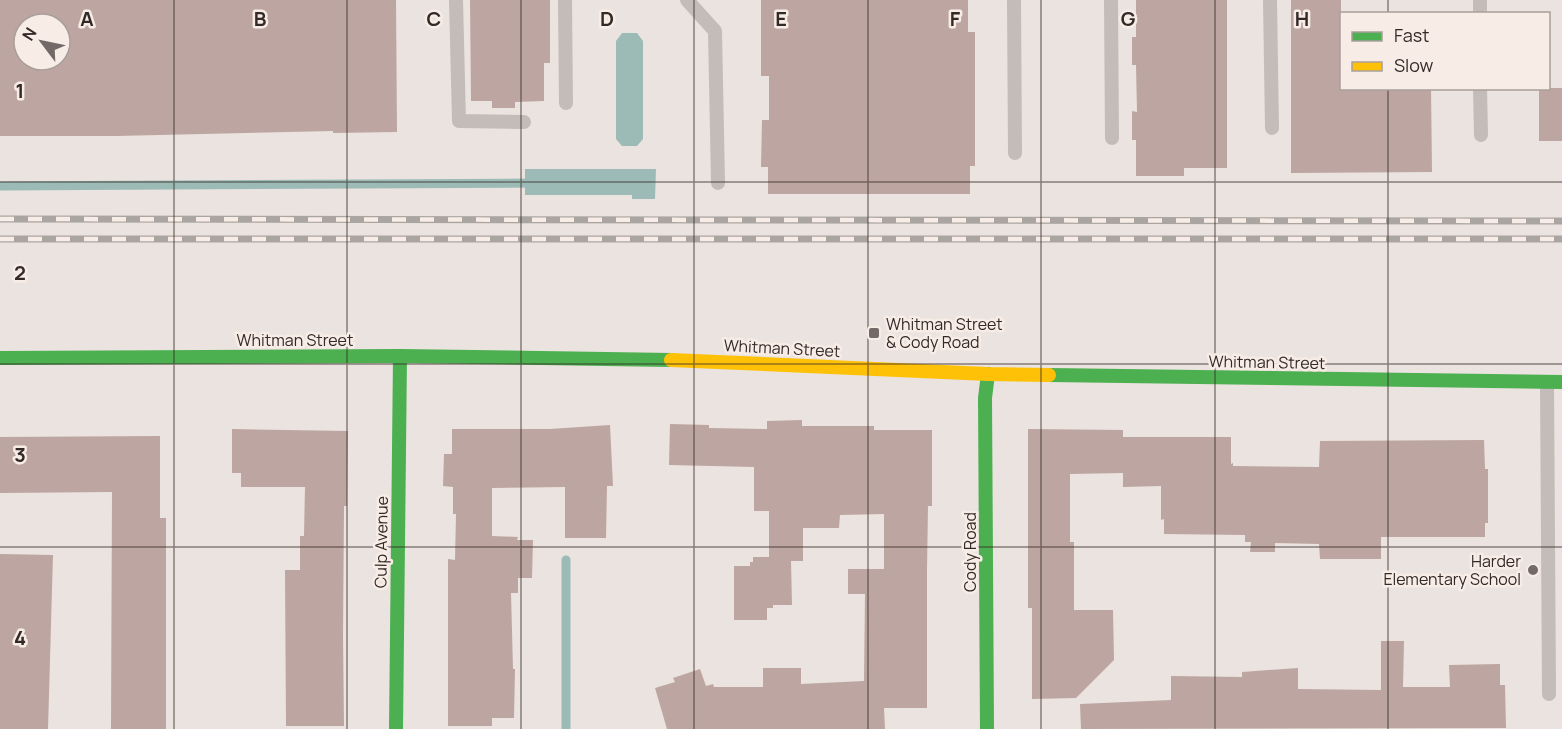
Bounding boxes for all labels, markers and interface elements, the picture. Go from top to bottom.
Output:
text: A [80,5,94,32]
text: B [254,5,267,32]
text: C [427,5,441,32]
text: D [600,5,614,32]
text: E [775,5,787,32]
text: F [950,5,961,32]
text: G [1121,5,1136,32]
text: H [1295,5,1309,32]
north arrow [12,12,72,72]
legend [1340,12,1550,90]
text: N [17,23,42,45]
text: Fast [1394,23,1429,47]
text: Slow [1394,53,1434,77]
text: 1 [16,77,24,104]
text: 2 [14,259,26,286]
place label: Whitman Street & Cody Road [886,313,1003,353]
marker: Whitman Street & Cody Road [867,326,881,340]
street label: Whitman Street [237,329,353,351]
street label: Whitman Street [723,334,841,362]
street label: Whitman Street [1208,350,1326,374]
text: 3 [14,441,26,468]
street label: Culp Avenue [369,496,393,588]
street label: Cody Road [959,512,981,592]
place label: Harder Elementary School [1383,550,1521,590]
marker: Harder Elementary School [1526,563,1540,577]
text: 4 [14,624,26,651]

